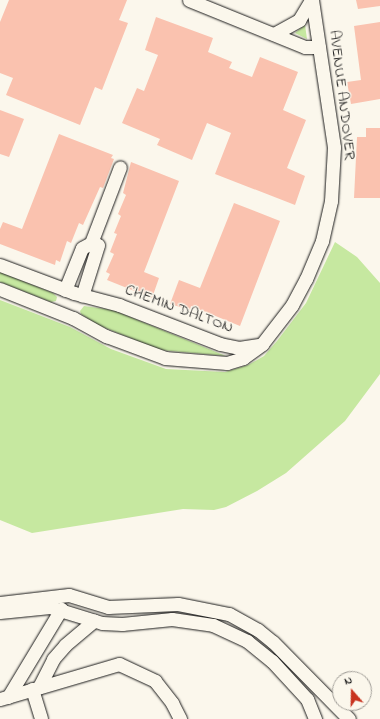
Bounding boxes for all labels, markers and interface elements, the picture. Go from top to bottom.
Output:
street label: AVENUE ANDOVER [325,29,359,161]
street label: CHEMIN DALTON [122,280,236,338]
north arrow [332,671,372,711]
text: N [342,672,354,689]

